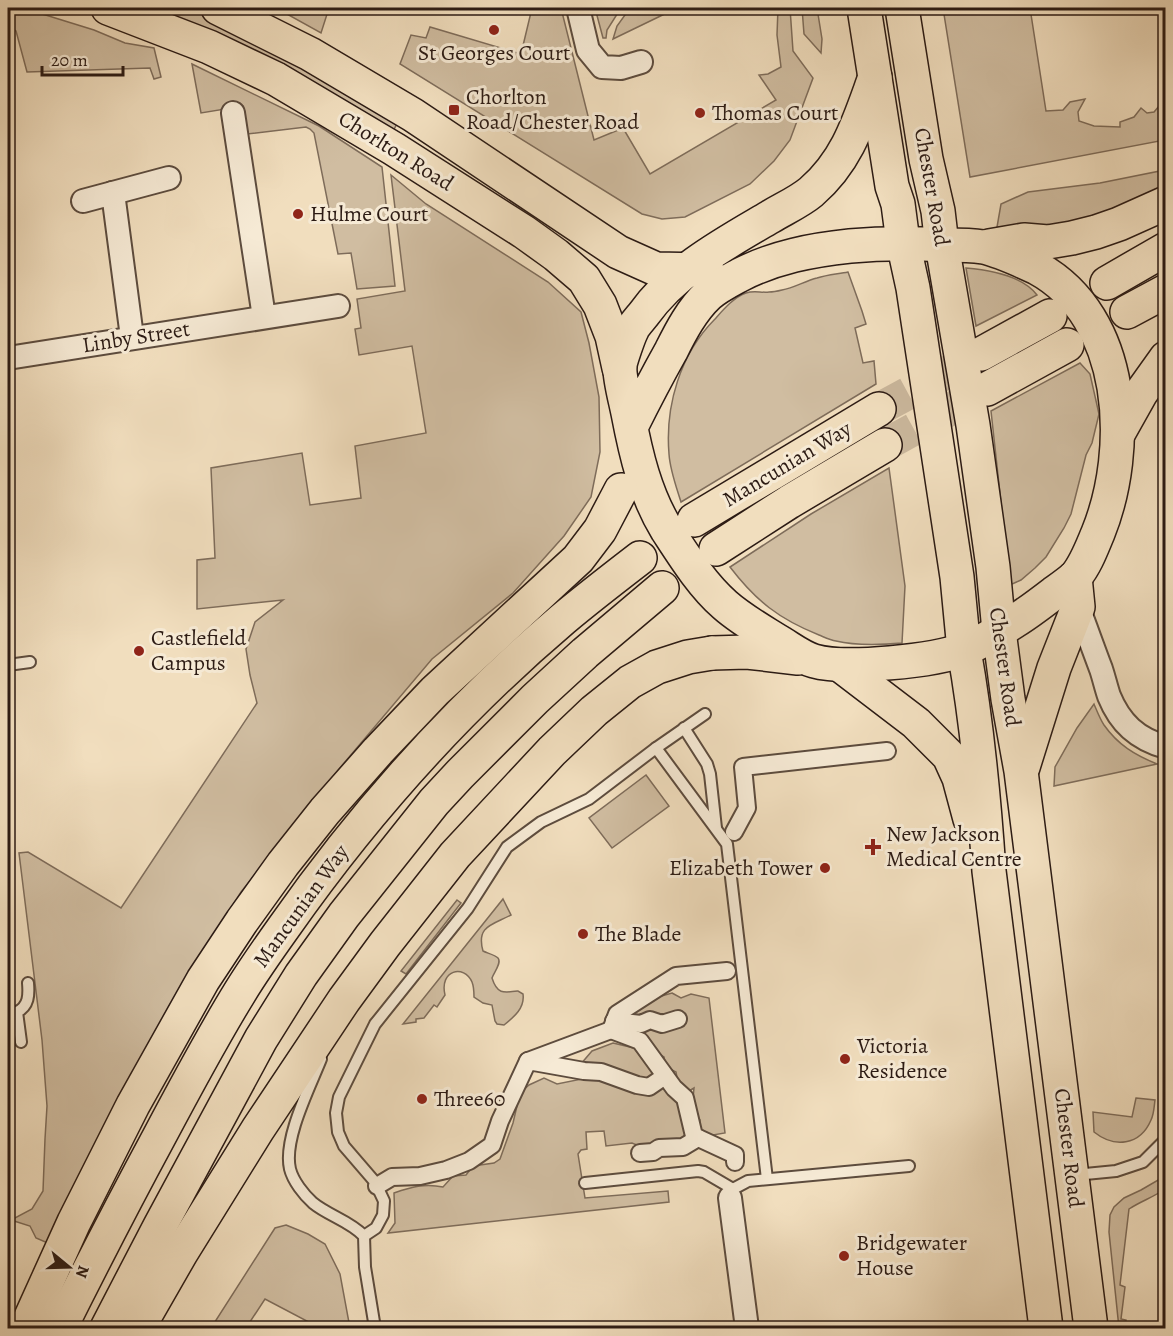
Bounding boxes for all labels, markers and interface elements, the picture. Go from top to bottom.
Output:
marker: St Georges Court [487,23,501,37]
place label: St Georges Court [418,38,570,68]
scale bar [42,39,123,77]
text: 20 m [51,48,88,72]
place label: Chorlton Road/Chester Road [466,82,639,137]
place label: Thomas Court [712,98,838,128]
marker: Chorlton Road/Chester Road [447,103,461,117]
street label: Chorlton Road [333,104,460,198]
marker: Thomas Court [693,106,707,120]
street label: Chester Road [907,125,957,249]
place label: Hulme Court [310,199,428,229]
marker: Hulme Court [291,207,305,221]
street label: Linby Street [80,314,192,360]
street label: Mancunian Way [717,414,857,514]
street label: Chester Road [982,606,1028,729]
place label: Castlefield Campus [151,623,246,678]
marker: Castlefield Campus [132,644,146,658]
place label: New Jackson Medical Centre [886,819,1022,874]
street label: Mancunian Way [246,838,356,974]
marker: New Jackson Medical Centre [864,838,882,856]
place label: Elizabeth Tower [669,853,813,883]
marker: Elizabeth Tower [818,861,832,875]
place label: The Blade [595,919,681,949]
marker: The Blade [576,927,590,941]
place label: Victoria Residence [856,1031,947,1086]
marker: Victoria Residence [838,1052,852,1066]
place label: Three60 [434,1084,506,1114]
street label: Chester Road [1047,1087,1091,1210]
marker: Three60 [415,1092,429,1106]
place label: Bridgewater House [856,1228,967,1283]
north arrow [39,1237,99,1297]
marker: Bridgewater House [837,1249,851,1263]
text: N [70,1262,95,1281]

